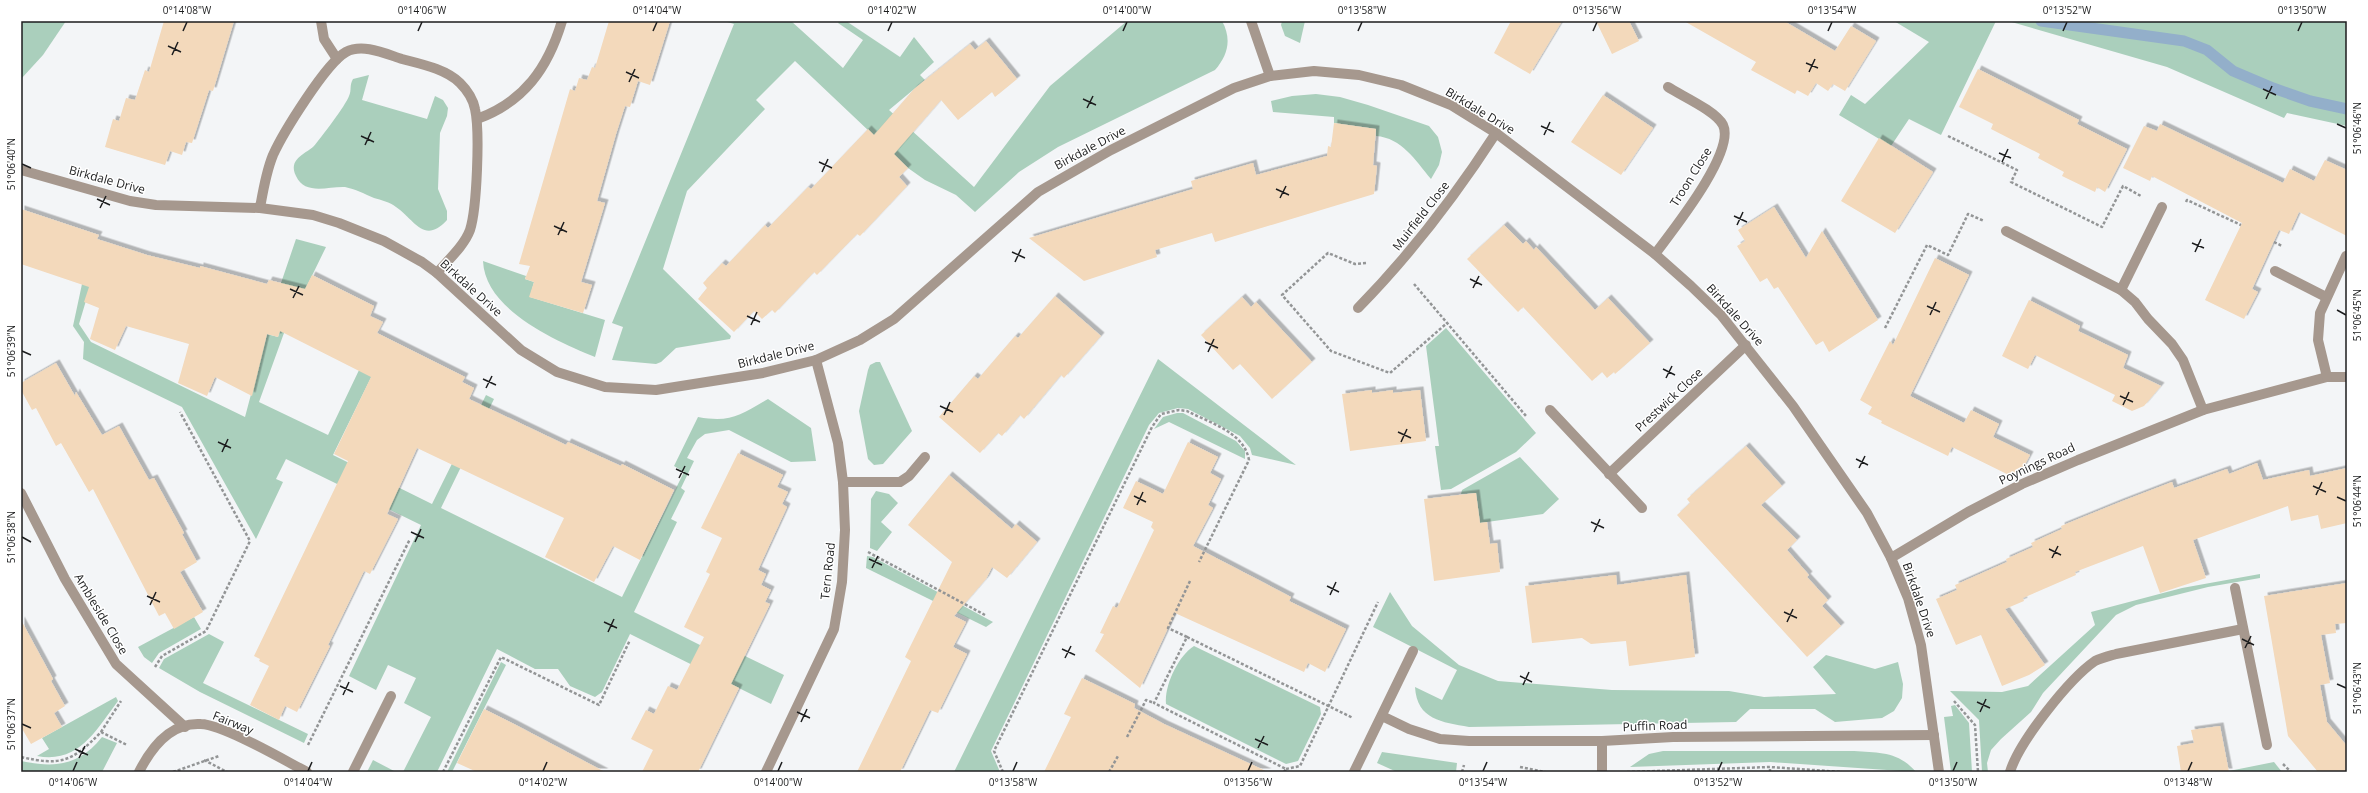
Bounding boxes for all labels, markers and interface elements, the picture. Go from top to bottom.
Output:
text: 0°14'08"W [163,3,212,17]
text: 0°14'06"W [398,3,447,17]
text: 0°14'04"W [633,3,682,17]
text: 0°14'02"W [868,3,917,17]
text: 0°14'00"W [1103,3,1152,17]
text: 0°13'58"W [1338,3,1387,17]
text: 0°13'56"W [1573,3,1622,17]
text: 0°13'54"W [1808,3,1857,17]
text: 0°13'52"W [2043,3,2092,17]
text: 0°13'50"W [2278,3,2327,17]
street label: Birkdale Drive [1442,83,1518,138]
text: 51°06'46"N [2350,102,2364,154]
street label: Birkdale Drive [1051,122,1129,173]
text: 51°06'40"N [4,138,18,190]
street label: Troon Close [1666,144,1716,210]
street label: Birkdale Drive [67,161,147,198]
street label: Muirfield Close [1388,177,1453,254]
street label: Birkdale Drive [437,255,506,320]
street label: Birkdale Drive [1703,280,1768,350]
text: 51°06'45"N [2350,289,2364,341]
text: 51°06'39"N [4,325,18,377]
street label: Birkdale Drive [736,337,816,372]
street label: Prestwick Close [1631,364,1706,435]
street label: Poynings Road [1996,438,2078,489]
text: 51°06'44"N [2350,475,2364,527]
text: 51°06'38"N [4,511,18,563]
street label: Tern Road [816,542,839,600]
street label: Birkdale Drive [1899,560,1940,640]
street label: Ambleside Close [70,570,133,658]
text: 51°06'43"N [2350,662,2364,714]
text: 51°06'37"N [4,698,18,750]
street label: Fairway [210,707,257,739]
street label: Puffin Road [1622,716,1688,735]
text: 0°14'06"W [49,775,98,789]
text: 0°14'04"W [284,775,333,789]
text: 0°14'02"W [519,775,568,789]
text: 0°14'00"W [754,775,803,789]
text: 0°13'58"W [989,775,1038,789]
text: 0°13'56"W [1224,775,1273,789]
text: 0°13'54"W [1459,775,1508,789]
text: 0°13'52"W [1694,775,1743,789]
text: 0°13'50"W [1929,775,1978,789]
text: 0°13'48"W [2164,775,2213,789]

